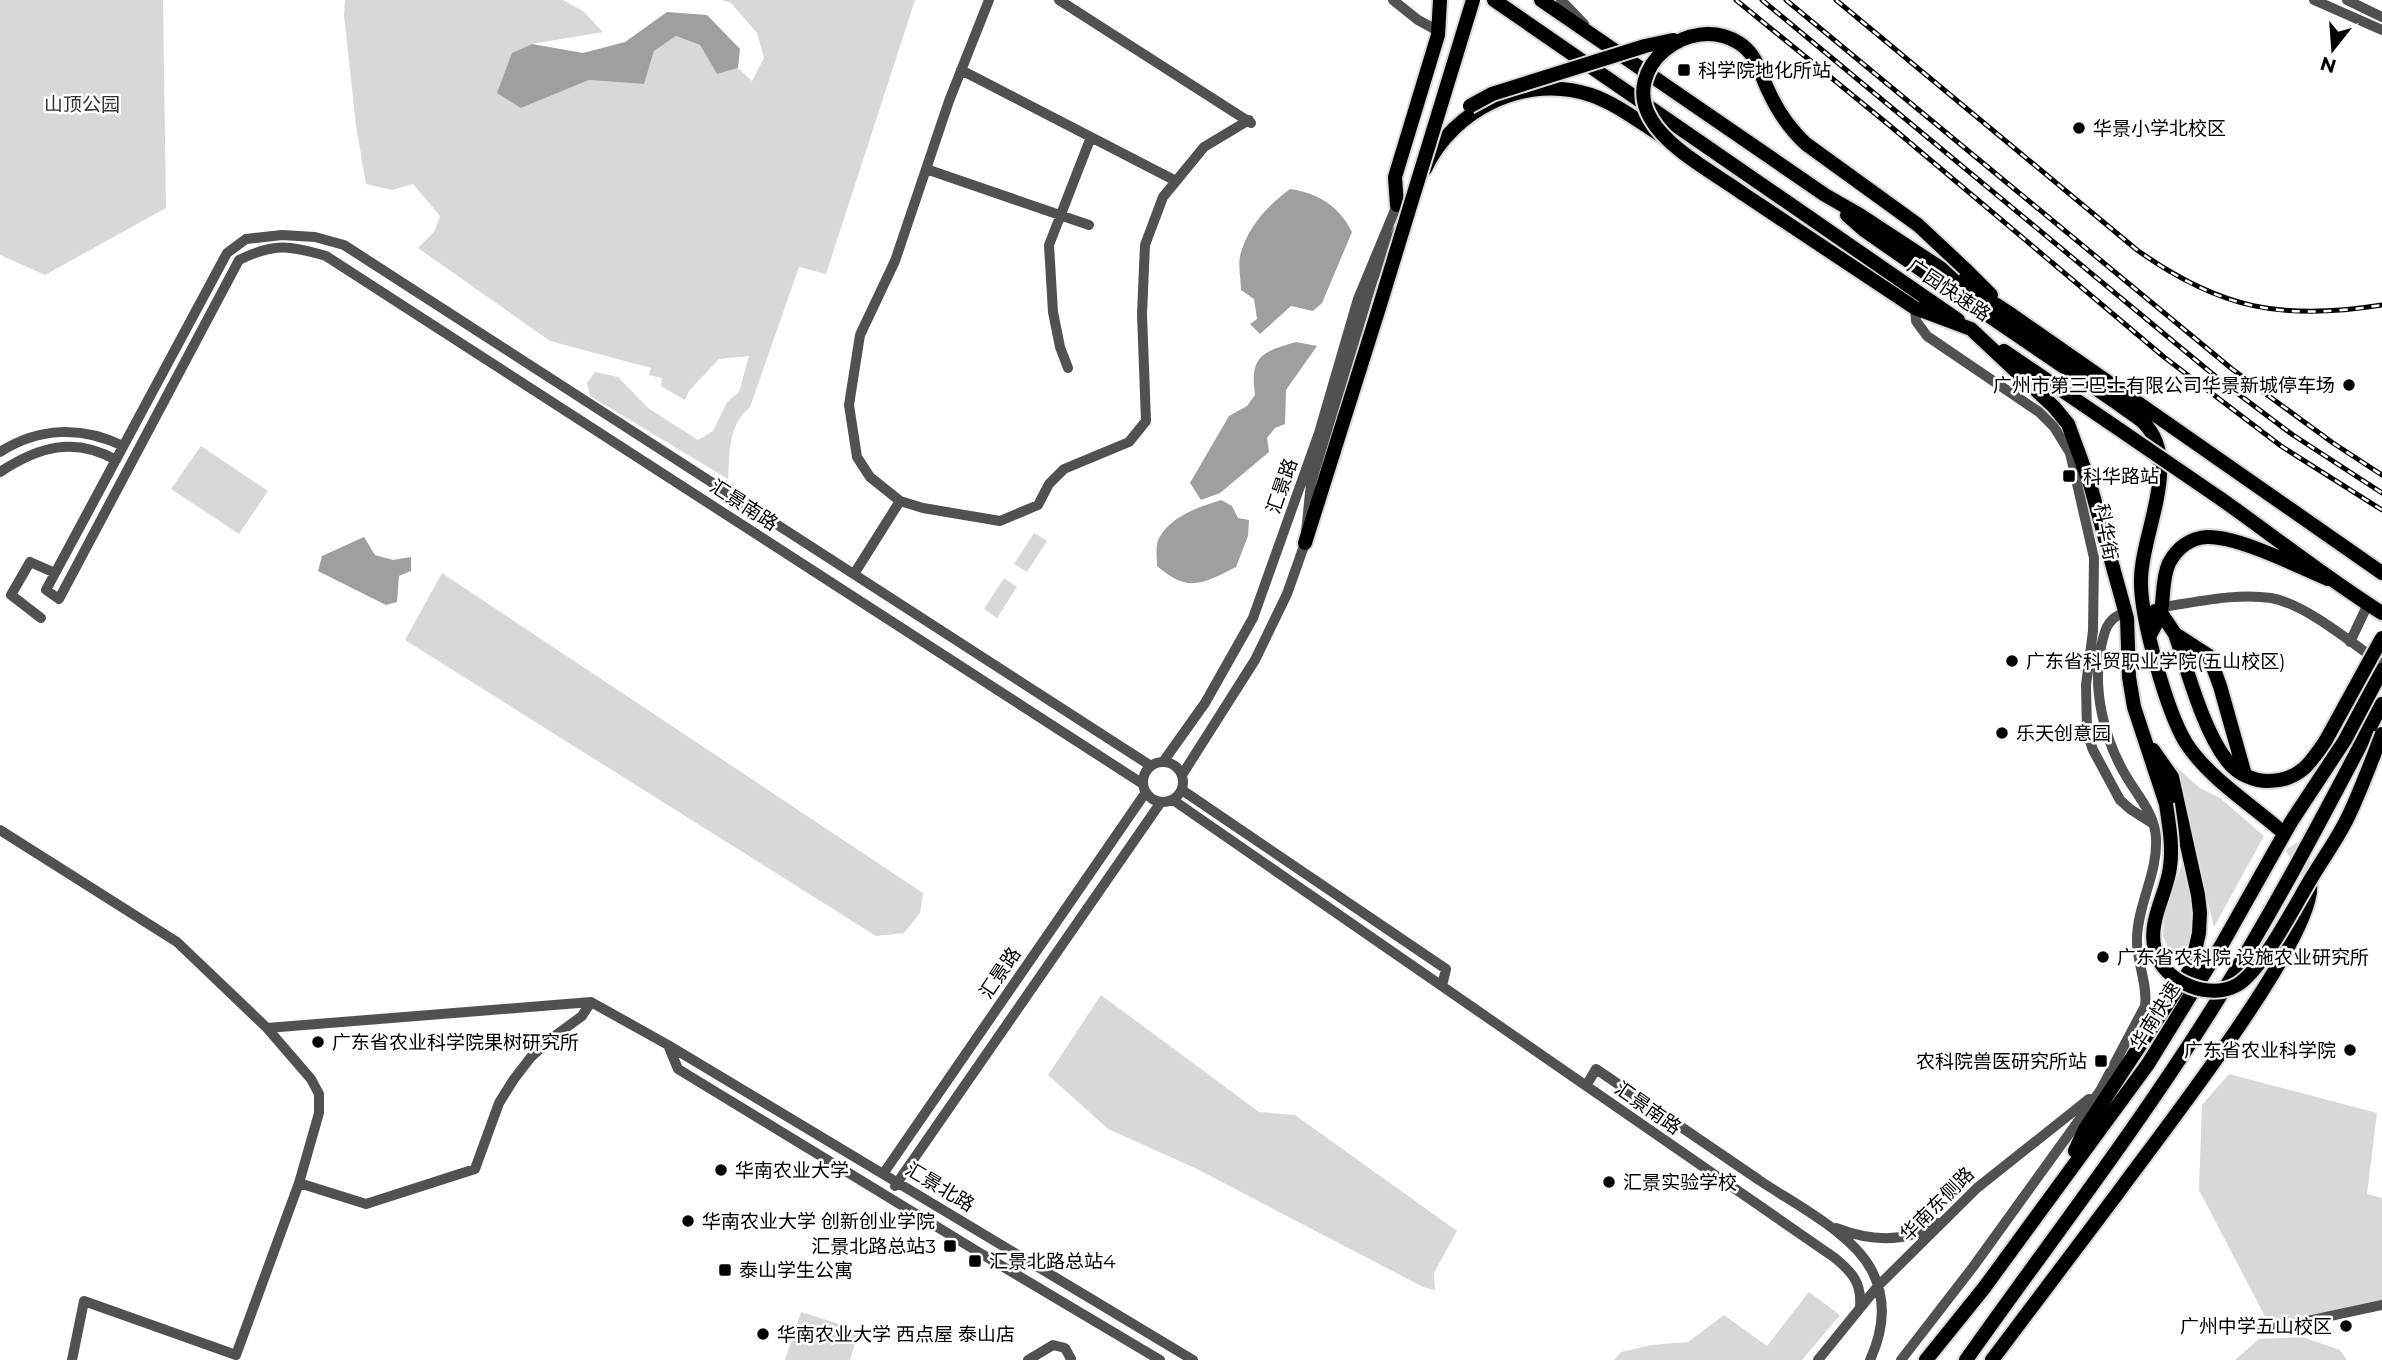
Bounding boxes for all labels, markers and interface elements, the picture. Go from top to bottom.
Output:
north arrow [2298,14,2368,84]
text: N [2317,52,2339,78]
place label: 科学院地化所站 [1698,59,1831,82]
marker: 科学院地化所站 [1676,62,1692,78]
park label: 山顶公园 [44,93,120,116]
place label: 华景小学北校区 [2093,117,2226,140]
marker: 华景小学北校区 [2071,120,2087,136]
street label: 广园快速路 [1903,254,1995,326]
place label: 广州市第三巴士有限公司华景新城停车场 [1993,374,2335,397]
marker: 广州市第三巴士有限公司华景新城停车场 [2341,377,2357,393]
street label: 汇景路 [1262,455,1302,517]
place label: 科华路站 [2083,465,2159,488]
marker: 科华路站 [2061,468,2077,484]
street label: 汇景南路 [706,475,782,535]
street label: 科华街 [2090,502,2122,562]
place label: 广东省科贸职业学院(五山校区) [2026,650,2286,673]
marker: 广东省科贸职业学院(五山校区) [2004,653,2020,669]
place label: 乐天创意园 [2016,722,2111,745]
marker: 乐天创意园 [1994,725,2010,741]
street label: 汇景路 [975,943,1025,1003]
place label: 广东省农科院 设施农业研究所 [2117,946,2369,969]
marker: 广东省农科院 设施农业研究所 [2095,949,2111,965]
street label: 华南快速 [2125,978,2185,1054]
place label: 广东省农业科学院果树研究所 [332,1031,579,1054]
marker: 广东省农业科学院果树研究所 [310,1034,326,1050]
place label: 广东省农业科学院 [2184,1039,2336,1062]
marker: 广东省农业科学院 [2342,1042,2358,1058]
place label: 农科院兽医研究所站 [1916,1050,2087,1073]
marker: 农科院兽医研究所站 [2093,1053,2109,1069]
street label: 汇景南路 [1610,1077,1686,1139]
street label: 汇景北路 [901,1158,979,1216]
place label: 华南农业大学 [735,1159,849,1182]
marker: 华南农业大学 [713,1162,729,1178]
street label: 华南东侧路 [1895,1162,1979,1246]
place label: 汇景实验学校 [1623,1171,1737,1194]
marker: 汇景实验学校 [1601,1174,1617,1190]
place label: 华南农业大学 创新创业学院 [702,1210,935,1233]
marker: 华南农业大学 创新创业学院 [680,1213,696,1229]
place label: 汇景北路总站3 [811,1235,936,1258]
marker: 汇景北路总站3 [942,1238,958,1254]
place label: 汇景北路总站4 [989,1250,1116,1273]
marker: 汇景北路总站4 [967,1253,983,1269]
place label: 泰山学生公寓 [739,1259,853,1282]
marker: 泰山学生公寓 [717,1262,733,1278]
place label: 广州中学五山校区 [2180,1315,2332,1338]
marker: 广州中学五山校区 [2338,1318,2354,1334]
place label: 华南农业大学 西点屋 泰山店 [777,1323,1015,1346]
marker: 华南农业大学 西点屋 泰山店 [755,1326,771,1342]

